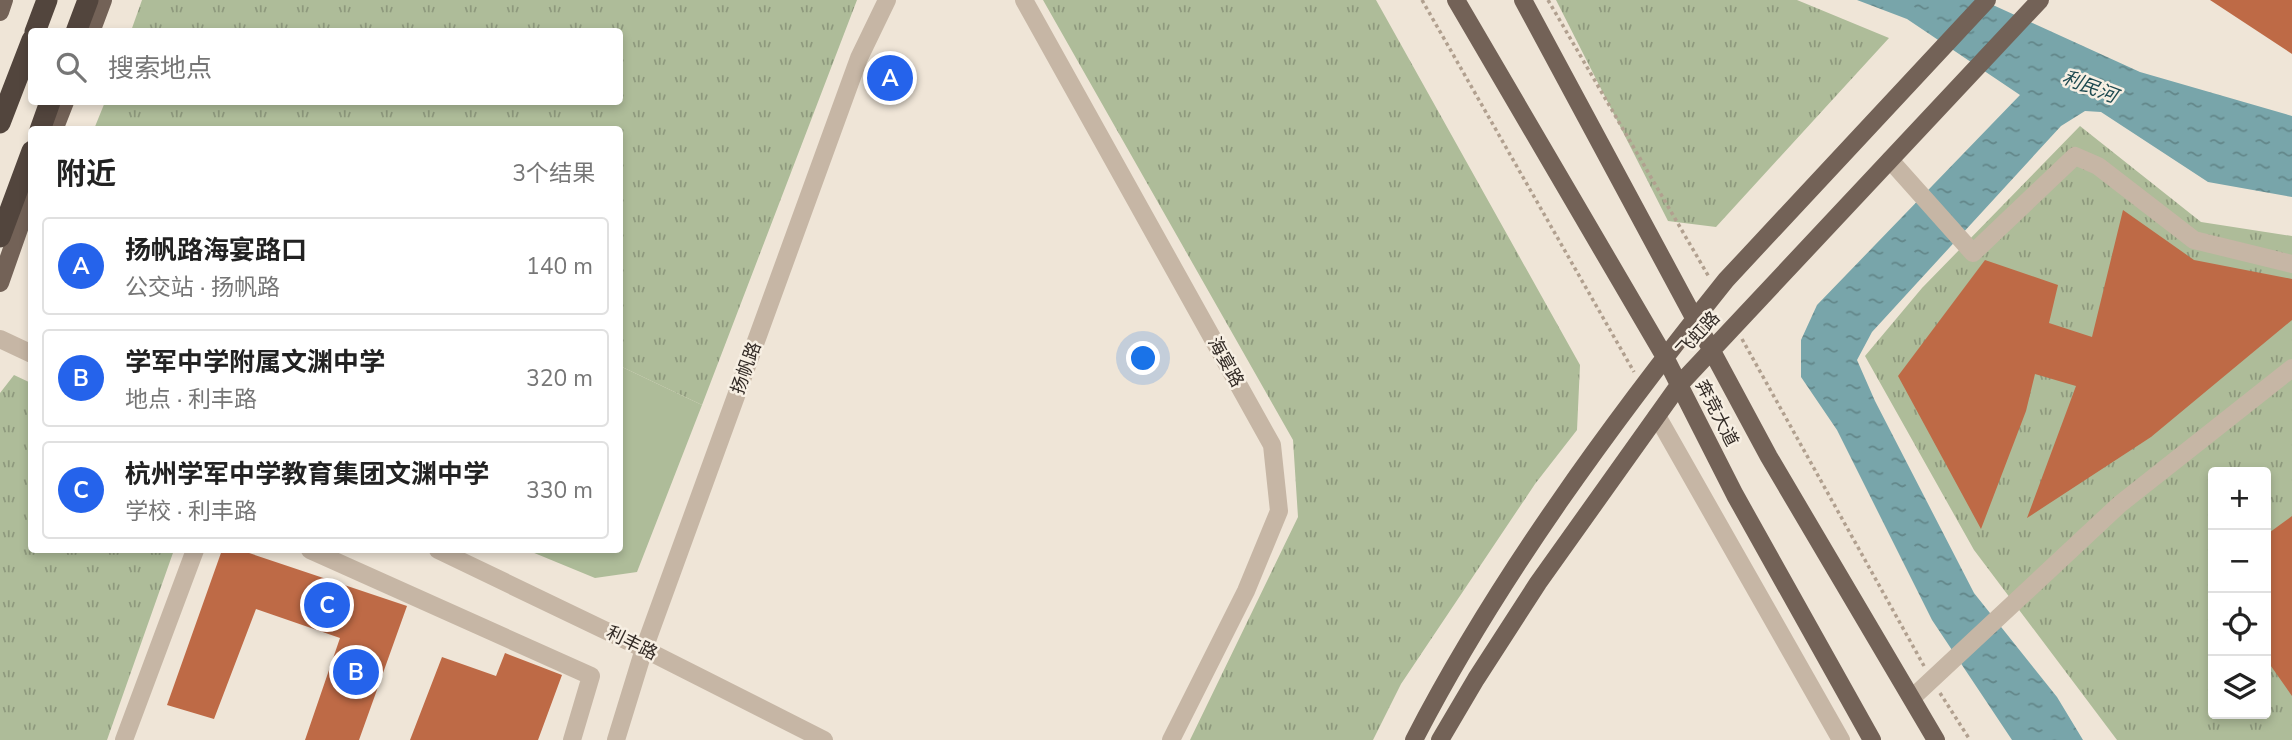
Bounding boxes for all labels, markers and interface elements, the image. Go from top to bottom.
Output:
search box [28,28,623,105]
icon: search [52,48,90,86]
text: 搜索地点 [108,51,212,86]
pin: A [867,52,913,104]
water label: 利民河 [2058,65,2125,111]
text: 附近 [56,154,116,195]
text: 3个结果 [512,158,595,189]
text: 扬帆路海宴路口 [125,233,307,268]
text: A [72,251,90,282]
text: 140 m [526,251,593,282]
text: 公交站 · 扬帆路 [125,272,280,303]
street label: 飞虹路 [1671,306,1725,362]
street label: 海宴路 [1202,333,1250,391]
street label: 扬帆路 [725,339,767,397]
your location [1126,341,1160,375]
text: 学军中学附属文渊中学 [125,345,385,380]
text: B [73,363,89,394]
text: 320 m [526,363,593,394]
street label: 奔竞大道 [1690,375,1744,451]
text: 地点 · 利丰路 [125,384,257,415]
text: 杭州学军中学教育集团文渊中学 [125,457,489,492]
map controls [2208,467,2271,719]
button: + [2208,467,2271,530]
text: C [73,475,89,506]
text: 330 m [526,475,593,506]
text: 学校 · 利丰路 [125,496,257,527]
button: − [2208,530,2271,593]
pin: C [304,579,350,631]
button: locate [2208,593,2271,656]
street label: 利丰路 [602,620,662,666]
pin: B [333,646,379,698]
button: layers [2208,656,2271,719]

